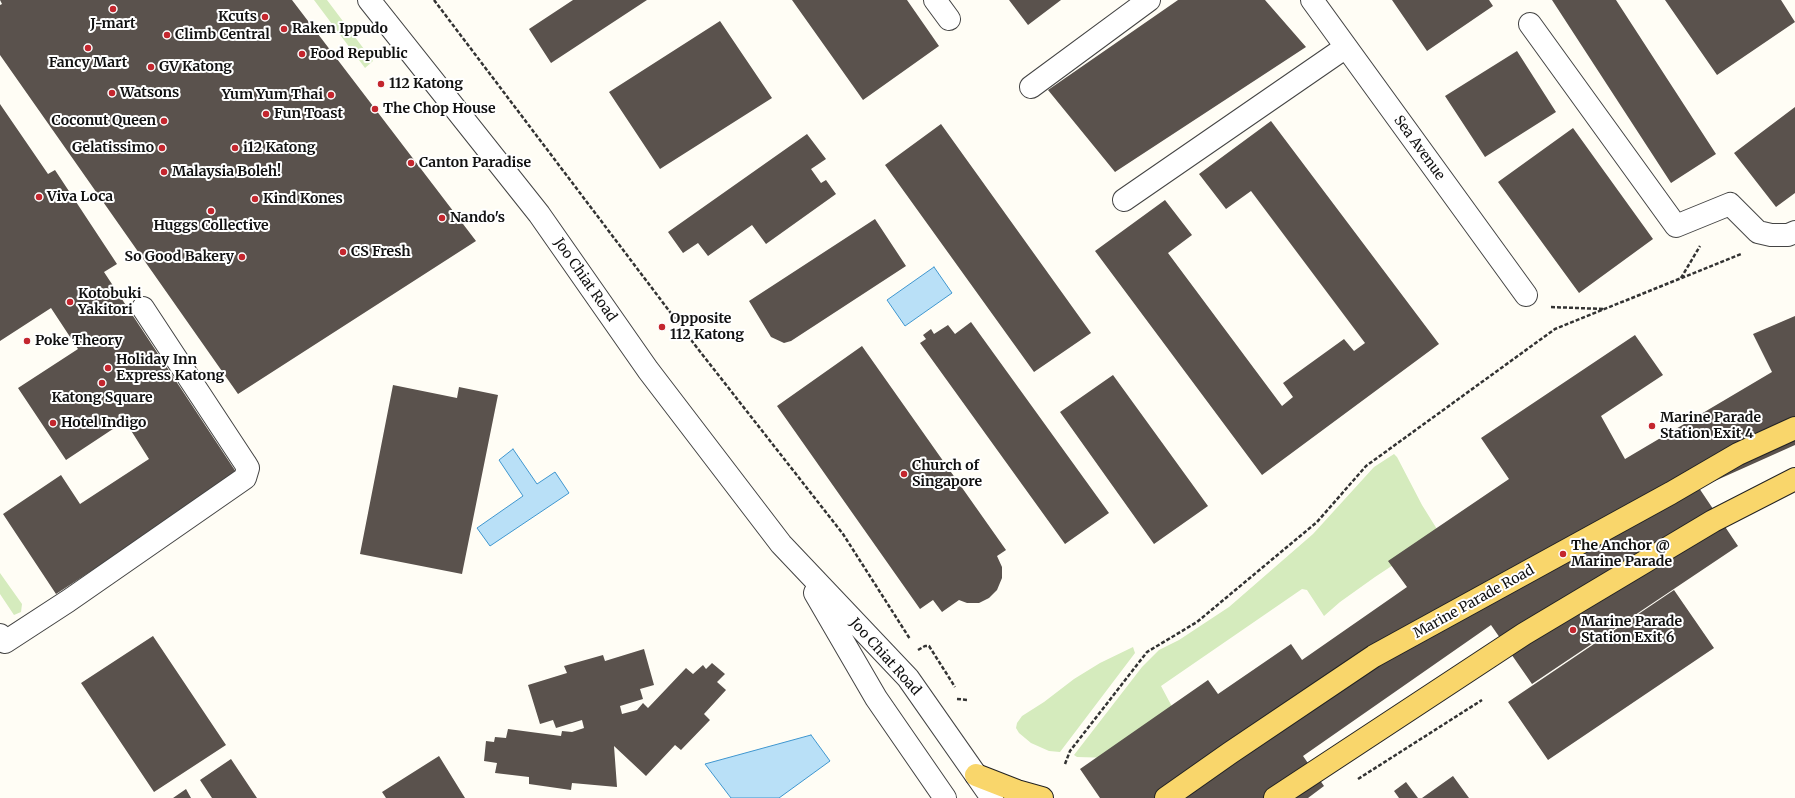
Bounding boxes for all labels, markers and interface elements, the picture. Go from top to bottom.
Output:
marker: J-mart [108,4,118,14]
place label: Kcuts [218,9,257,25]
marker: Kcuts [260,12,270,22]
place label: J-mart [90,16,136,32]
place label: Raken Ippudo [292,21,388,37]
marker: Raken Ippudo [279,24,289,34]
place label: Climb Central [175,27,270,43]
marker: Climb Central [162,30,172,40]
marker: Fancy Mart [83,43,93,53]
place label: Food Republic [310,46,408,62]
marker: Food Republic [297,49,307,59]
place label: Fancy Mart [49,55,127,71]
place label: GV Katong [159,59,232,75]
marker: GV Katong [146,62,156,72]
place label: 112 Katong [389,76,463,92]
marker: 112 Katong [376,79,386,89]
place label: Watsons [120,85,179,101]
place label: Yum Yum Thai [222,87,323,103]
marker: Watsons [107,88,117,98]
marker: Yum Yum Thai [326,90,336,100]
place label: The Chop House [383,101,496,117]
marker: The Chop House [370,104,380,114]
place label: Fun Toast [274,106,343,122]
marker: Fun Toast [261,109,271,119]
street label: Sea Avenue [1390,112,1448,184]
place label: Coconut Queen [52,113,156,129]
marker: Coconut Queen [159,116,169,126]
place label: Gelatissimo [72,140,154,156]
place label: i12 Katong [243,140,315,156]
marker: Gelatissimo [157,143,167,153]
marker: i12 Katong [230,143,240,153]
place label: Canton Paradise [419,155,531,171]
marker: Canton Paradise [406,158,416,168]
place label: Malaysia Boleh! [172,164,281,180]
marker: Malaysia Boleh! [159,167,169,177]
place label: Viva Loca [47,189,113,205]
place label: Kind Kones [263,191,343,207]
marker: Viva Loca [34,192,44,202]
marker: Kind Kones [250,194,260,204]
marker: Huggs Collective [206,206,216,216]
place label: Nando's [450,210,505,226]
marker: Nando's [437,213,447,223]
place label: Huggs Collective [153,218,269,234]
street label: Joo Chiat Road [550,235,620,325]
place label: CS Fresh [351,244,411,260]
marker: CS Fresh [338,247,348,257]
place label: So Good Bakery [125,249,234,265]
marker: So Good Bakery [237,252,247,262]
place label: Kotobuki Yakitori [78,286,142,318]
marker: Kotobuki Yakitori [65,297,75,307]
place label: Opposite 112 Katong [670,311,744,344]
marker: Opposite 112 Katong [657,322,667,332]
place label: Poke Theory [35,333,123,349]
marker: Poke Theory [22,336,32,346]
place label: Holiday Inn Express Katong [116,352,224,384]
marker: Holiday Inn Express Katong [103,363,113,373]
marker: Katong Square [97,378,107,388]
place label: Katong Square [51,390,153,406]
place label: Marine Parade Station Exit 4 [1660,410,1761,442]
place label: Hotel Indigo [61,415,146,431]
marker: Hotel Indigo [48,418,58,428]
marker: Marine Parade Station Exit 4 [1647,421,1657,431]
place label: Church of Singapore [912,458,982,490]
marker: Church of Singapore [899,469,909,479]
place label: The Anchor @ Marine Parade [1571,538,1672,570]
marker: The Anchor @ Marine Parade [1558,549,1568,559]
street label: Marine Parade Road [1411,562,1537,642]
place label: Marine Parade Station Exit 6 [1581,614,1682,646]
street label: Joo Chiat Road [846,615,924,699]
marker: Marine Parade Station Exit 6 [1568,625,1578,635]

